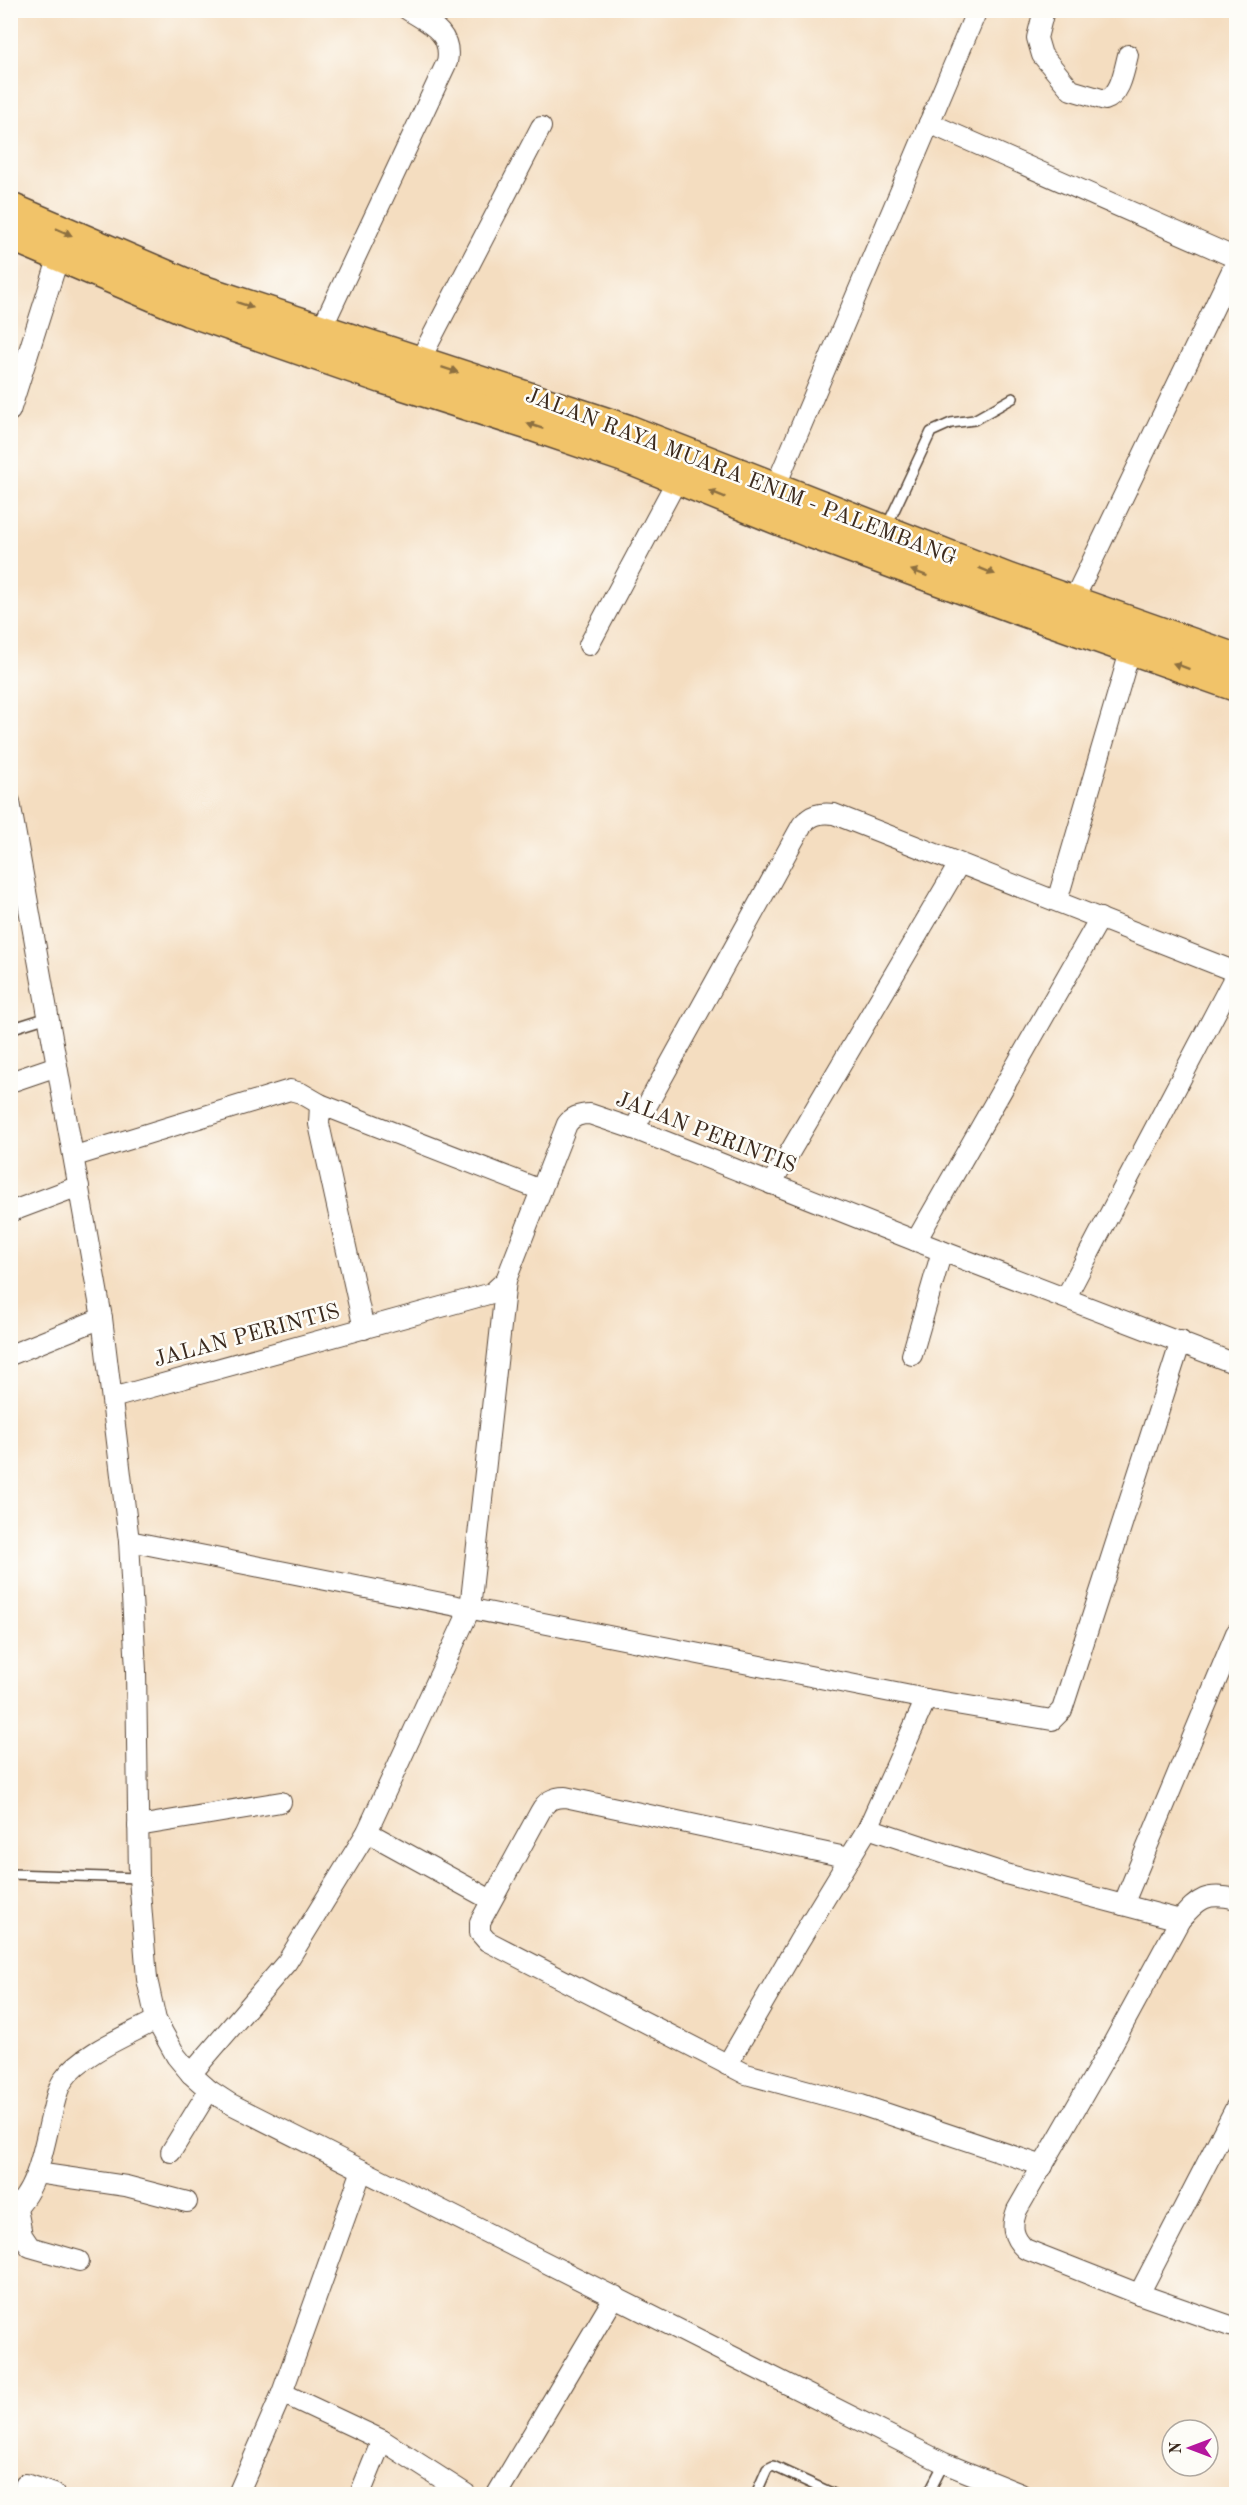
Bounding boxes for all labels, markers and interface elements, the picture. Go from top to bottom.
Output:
one-way arrow [55,227,73,237]
one-way arrow [236,300,254,310]
one-way arrow [442,366,460,376]
street label: JALAN RAYA MUARA ENIM - PALEMBANG [523,384,960,570]
one-way arrow [526,421,544,431]
one-way arrow [708,489,726,499]
one-way arrow [909,567,927,577]
one-way arrow [978,567,996,576]
one-way arrow [1172,661,1190,671]
street label: JALAN PERINTIS [613,1088,799,1178]
street label: JALAN PERINTIS [152,1301,342,1371]
north arrow [1160,2418,1220,2478]
text: N [1169,2441,1185,2454]

